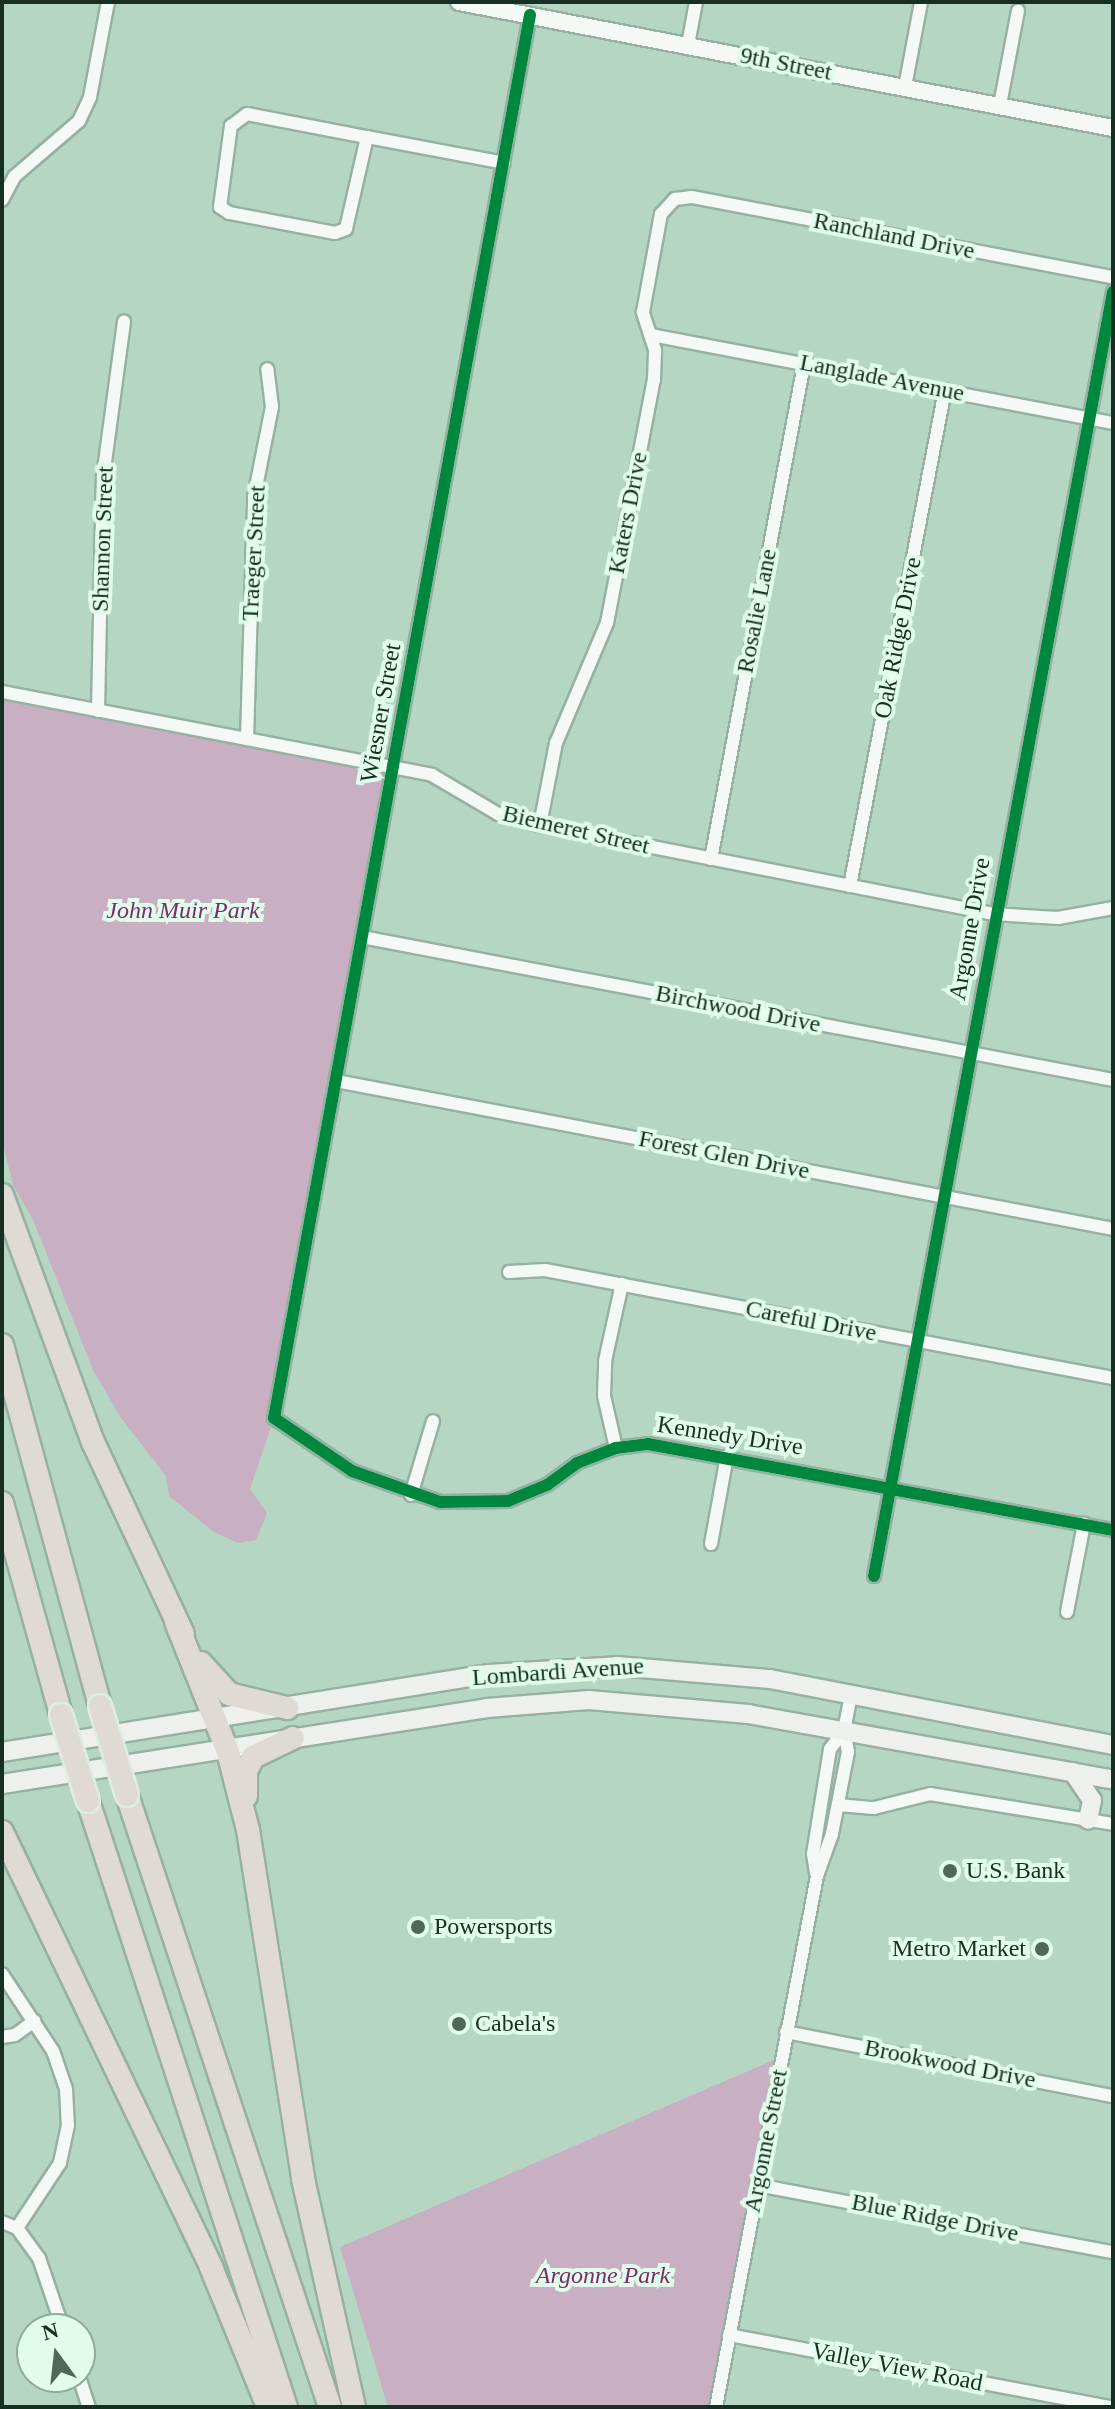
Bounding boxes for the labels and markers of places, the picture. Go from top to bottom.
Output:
place label: U.S. Bank [966,1857,1065,1885]
marker: U.S. Bank [941,1862,959,1880]
place label: Powersports [434,1913,553,1941]
marker: Powersports [409,1918,427,1936]
place label: Metro Market [892,1935,1026,1963]
marker: Metro Market [1033,1940,1051,1958]
place label: Cabela's [475,2010,555,2038]
marker: Cabela's [450,2015,468,2033]

